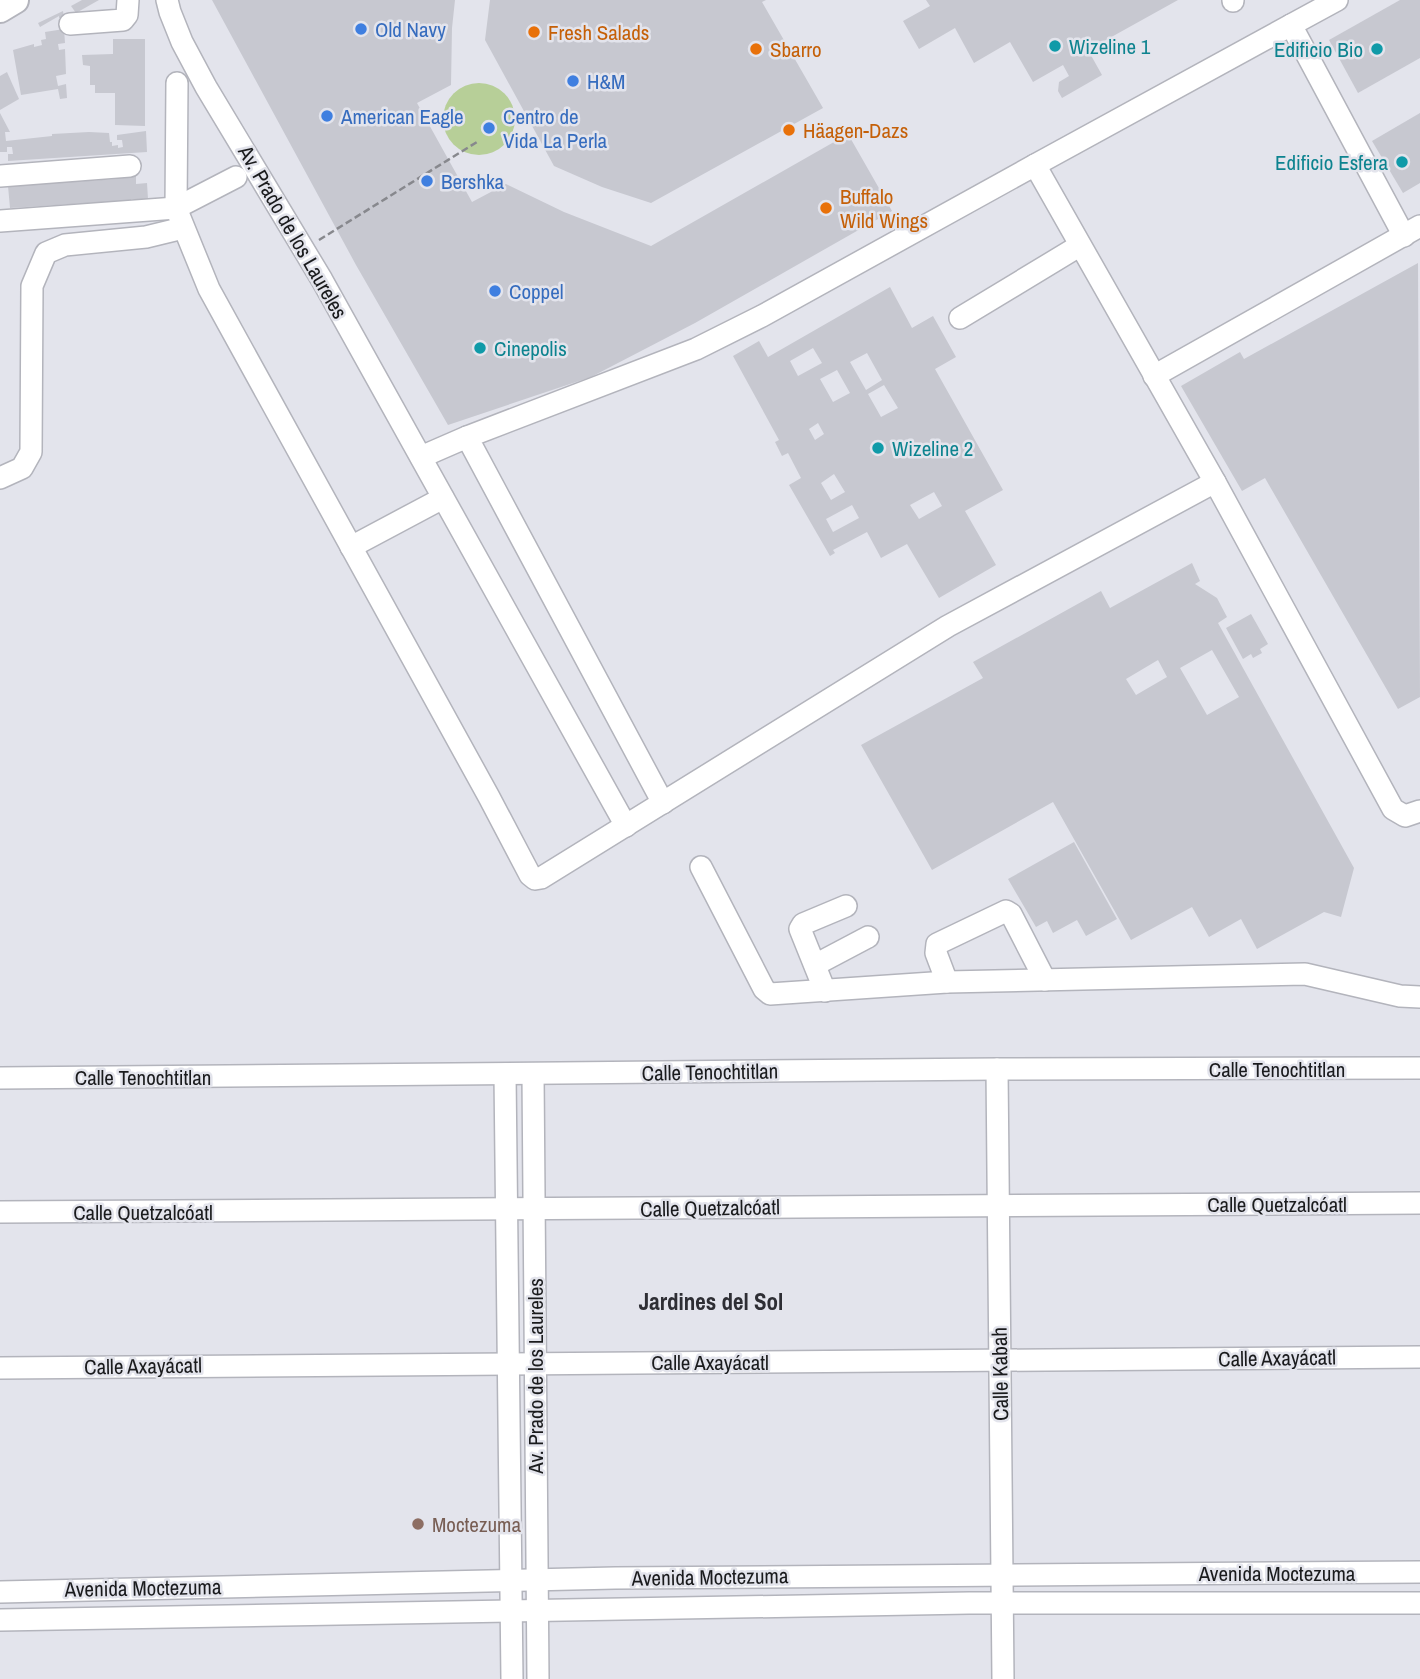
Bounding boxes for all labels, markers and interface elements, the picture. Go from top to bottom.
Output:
place label: Old Navy [375,15,446,44]
place label: Fresh Salads [548,18,649,47]
marker: Old Navy [353,21,369,37]
marker: Fresh Salads [526,24,542,40]
place label: Wizeline 1 [1069,32,1151,61]
place label: Sbarro [770,35,822,64]
place label: Edificio Bio [1274,35,1363,64]
marker: Wizeline 1 [1047,38,1063,54]
marker: Sbarro [748,41,764,57]
marker: Edificio Bio [1369,41,1385,57]
place label: H&M [587,67,625,96]
marker: H&M [565,73,581,89]
place label: American Eagle [340,102,464,131]
place label: Centro de Vida La Perla [503,102,607,155]
marker: American Eagle [319,108,335,124]
place label: Häagen-Dazs [803,116,908,145]
marker: Centro de Vida La Perla [481,120,497,136]
marker: Häagen-Dazs [781,122,797,138]
street label: Av. Prado de los Laureles [231,139,354,324]
place label: Edificio Esfera [1275,148,1388,177]
marker: Edificio Esfera [1394,154,1410,170]
place label: Bershka [441,167,505,196]
marker: Bershka [419,173,435,189]
place label: Buffalo Wild Wings [840,182,928,235]
marker: Buffalo Wild Wings [818,200,834,216]
place label: Coppel [509,277,564,306]
marker: Coppel [487,283,503,299]
place label: Cinepolis [494,334,567,363]
marker: Cinepolis [472,340,488,356]
place label: Wizeline 2 [892,434,973,463]
marker: Wizeline 2 [870,440,886,456]
street label: Calle Tenochtitlan [1209,1055,1345,1084]
street label: Calle Tenochtitlan [641,1056,779,1088]
street label: Calle Tenochtitlan [75,1063,211,1092]
street label: Calle Quetzalcóatl [1207,1190,1347,1219]
street label: Calle Quetzalcóatl [640,1192,780,1224]
street label: Calle Quetzalcóatl [73,1198,213,1227]
street label: Av. Prado de los Laureles [521,1278,550,1475]
district label: Jardines del Sol [639,1286,783,1317]
street label: Calle Kabah [985,1327,1015,1421]
street label: Calle Axayácatl [1218,1342,1336,1374]
street label: Calle Axayácatl [651,1348,769,1377]
street label: Calle Axayácatl [84,1350,202,1382]
place label: Moctezuma [432,1510,521,1539]
marker: Moctezuma [410,1516,426,1532]
street label: Avenida Moctezuma [1198,1559,1356,1588]
street label: Avenida Moctezuma [630,1561,789,1593]
street label: Avenida Moctezuma [63,1572,222,1604]

